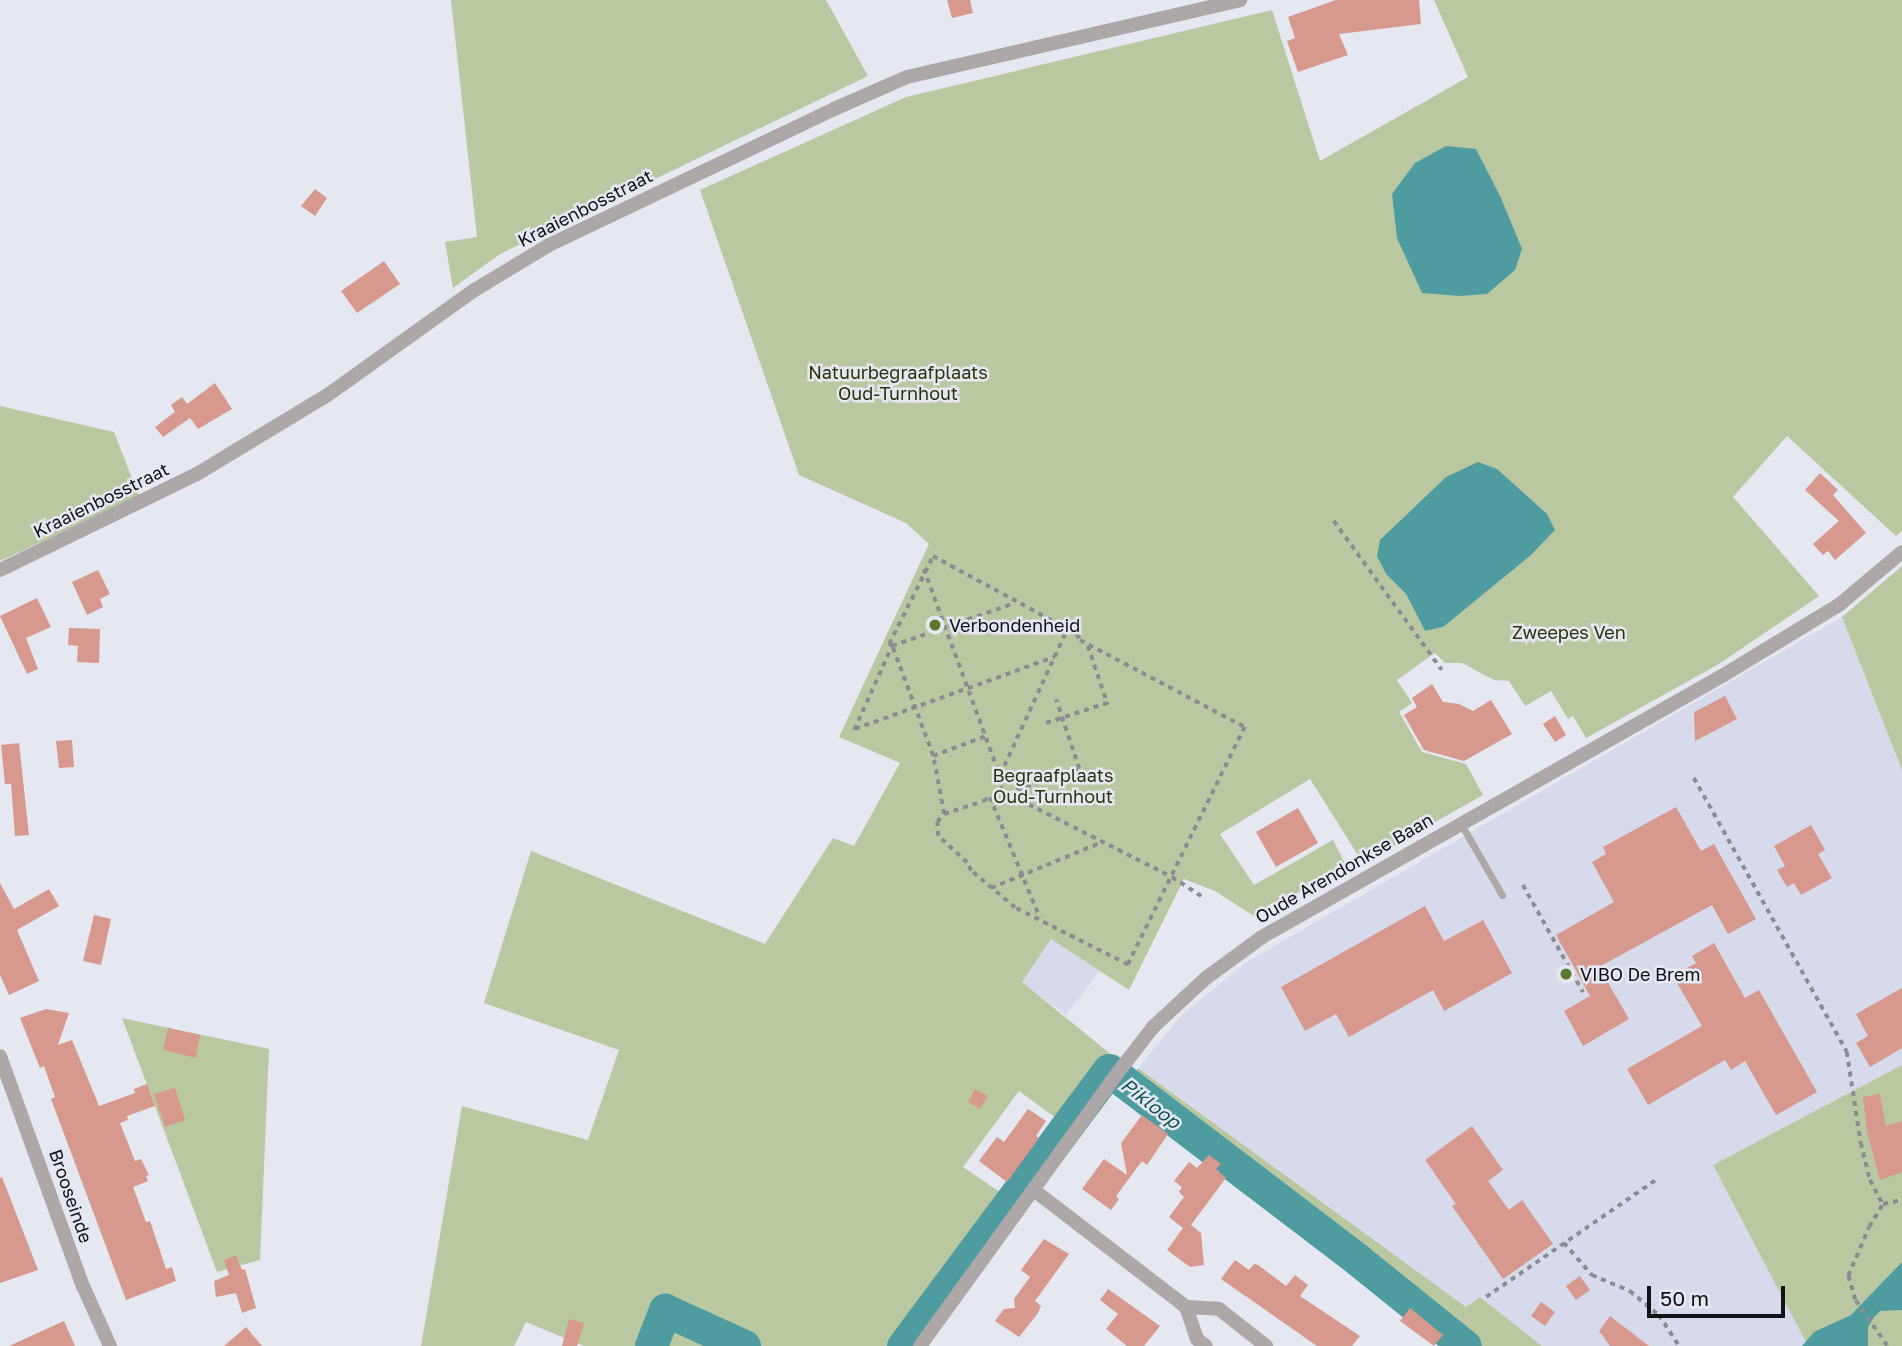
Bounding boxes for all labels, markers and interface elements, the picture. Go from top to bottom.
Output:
street label: Kraaienbosstraat [514,165,656,251]
park label: Natuurbegraafplaats Oud-Turnhout [808,362,988,404]
street label: Kraaienbosstraat [30,458,172,542]
place label: Verbondenheid [949,614,1080,636]
marker: Verbondenheid [927,617,943,633]
park label: Zweepes Ven [1512,621,1626,643]
park label: Begraafplaats Oud-Turnhout [992,765,1114,808]
street label: Oude Arendonkse Baan [1251,808,1437,928]
place label: VIBO De Brem [1580,963,1700,985]
marker: VIBO De Brem [1558,966,1574,982]
water label: Pikloop [1117,1073,1185,1133]
street label: Brooseinde [45,1146,97,1246]
scale bar [1650,1272,1788,1316]
text: 50 m [1660,1285,1709,1311]

